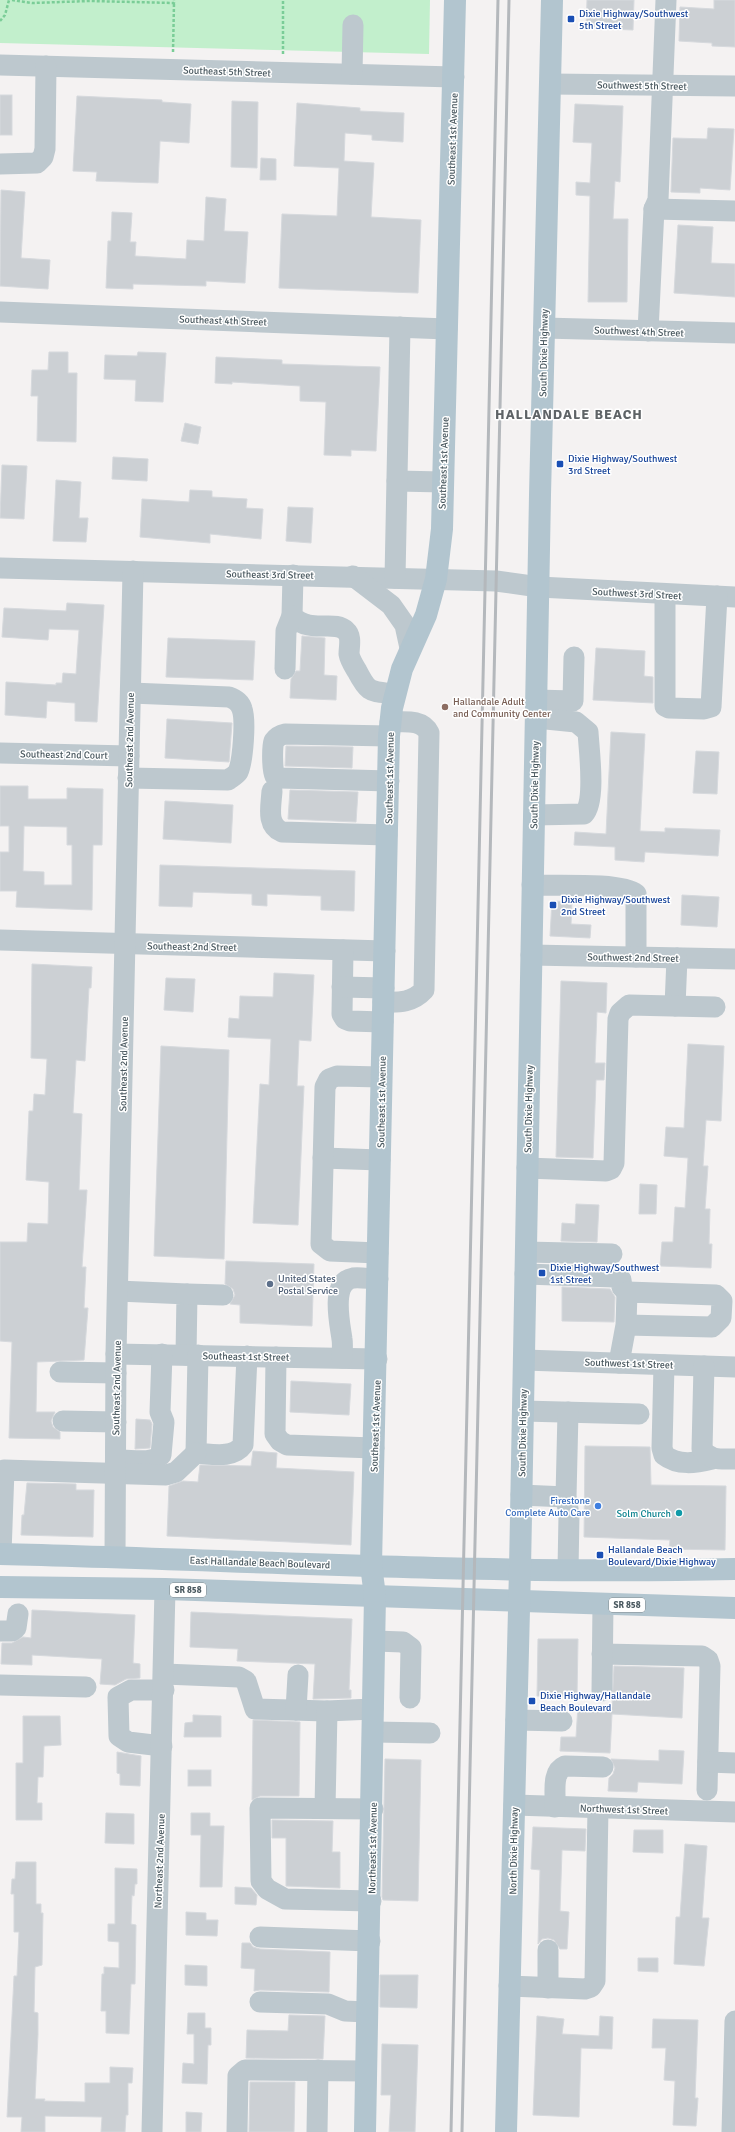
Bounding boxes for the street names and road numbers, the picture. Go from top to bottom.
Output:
street label: Southeast 5th Street [183,64,272,80]
street label: Southwest 5th Street [597,79,687,93]
street label: Southeast 1st Avenue [445,93,461,185]
street label: South Dixie Highway [537,309,551,397]
street label: Southeast 4th Street [179,313,268,329]
street label: Southwest 4th Street [594,324,685,340]
street label: Southeast 1st Avenue [436,417,452,509]
street label: Southeast 3rd Street [226,568,315,582]
street label: Southwest 3rd Street [592,586,683,602]
street label: Southeast 2nd Avenue [123,692,137,788]
street label: Southeast 1st Avenue [383,732,397,824]
street label: South Dixie Highway [528,741,542,829]
street label: Southeast 2nd Court [20,748,108,762]
street label: Southeast 2nd Street [147,940,237,954]
street label: Southwest 2nd Street [587,951,679,965]
street label: Southeast 2nd Avenue [117,1016,131,1112]
street label: Southeast 1st Avenue [375,1056,389,1148]
street label: South Dixie Highway [522,1065,536,1153]
street label: Southeast 2nd Avenue [110,1340,124,1436]
street label: Southeast 1st Street [202,1350,290,1364]
street label: Southwest 1st Street [584,1356,674,1372]
street label: Southeast 1st Avenue [368,1380,384,1472]
street label: South Dixie Highway [516,1389,530,1477]
street label: East Hallandale Beach Boulevard [189,1555,330,1571]
road number: SR 858 [170,1583,206,1597]
road number: SR 858 [609,1598,645,1612]
street label: Northeast 1st Avenue [366,1802,380,1894]
street label: Northwest 1st Street [580,1802,669,1818]
street label: North Dixie Highway [507,1807,521,1895]
street label: Northeast 2nd Avenue [152,1814,168,1909]

